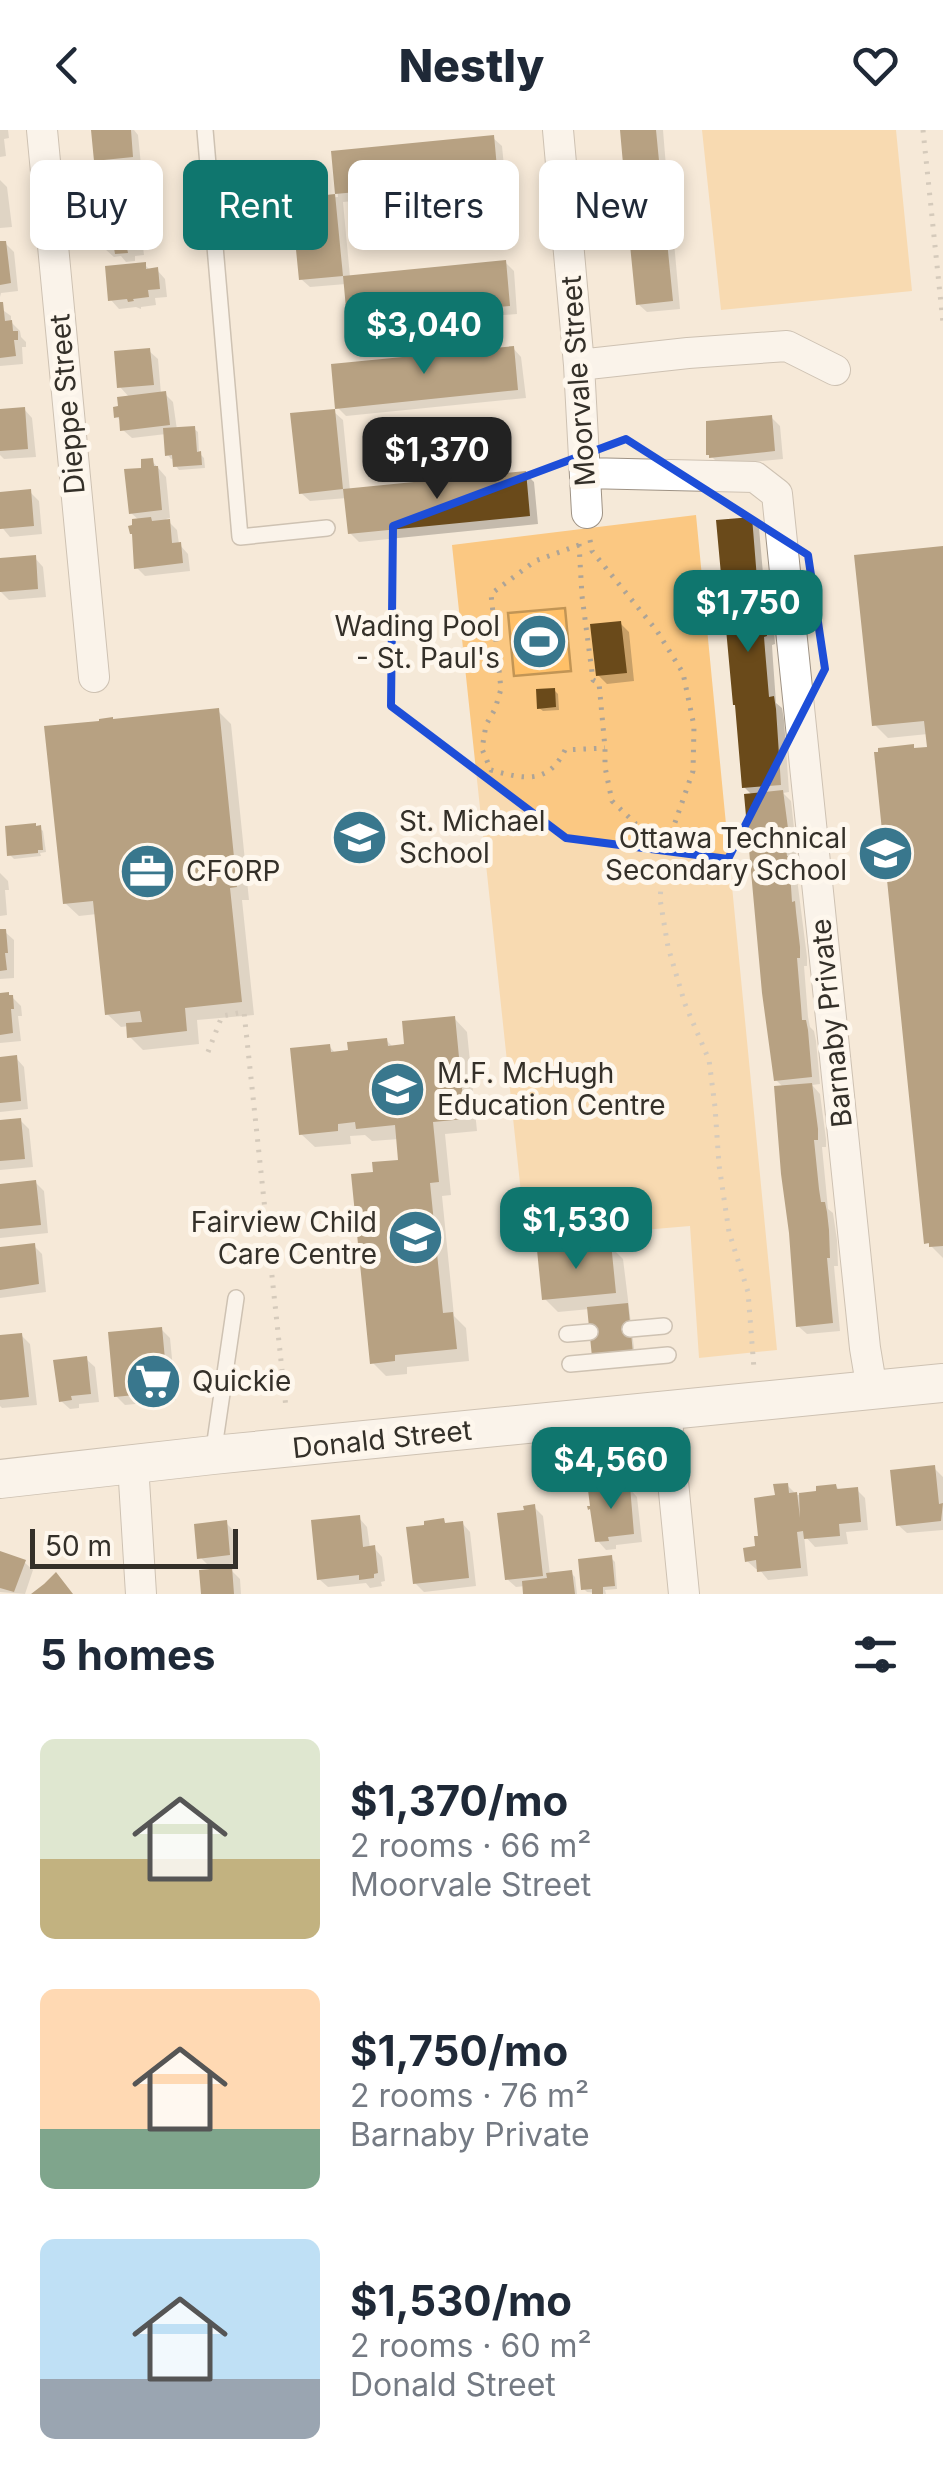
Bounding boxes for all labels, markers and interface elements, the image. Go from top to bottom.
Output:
icon: back [40,38,95,93]
text: Nestly [399,38,544,93]
icon: heart [848,38,903,93]
chip: Buy [30,160,163,250]
chip: Rent [183,160,328,250]
chip: Filters [348,160,519,250]
chip: New [539,160,684,250]
street label: Moorvale Street [554,274,602,488]
pin: $3,040 [343,292,505,377]
text: $3,040 [366,305,482,344]
street label: Dieppe Street [42,312,92,496]
pin: $1,370 [356,417,518,502]
text: $1,370 [384,430,490,469]
pin: $1,750 [667,570,829,655]
text: $1,750 [696,583,800,622]
place label: Wading Pool - St. Paul's [335,609,500,675]
sports icon: Wading Pool - St. Paul's [509,612,569,672]
place label: St. Michael School [399,804,546,870]
school or university icon: St. Michael School [330,807,390,867]
place label: Ottawa Technical Secondary School [605,821,847,887]
school or university icon: Ottawa Technical Secondary School [856,824,916,884]
office icon: CFORP [117,841,177,901]
place label: CFORP [186,854,280,888]
street label: Barnaby Private [803,917,859,1129]
place label: M.F. McHugh Education Centre [437,1056,666,1122]
school or university icon: M.F. McHugh Education Centre [368,1059,428,1119]
pin: $1,530 [495,1187,657,1272]
text: $1,530 [522,1200,630,1239]
place label: Fairview Child Care Centre [191,1205,377,1271]
school or university icon: Fairview Child Care Centre [386,1208,446,1268]
supermarket icon: Quickie [123,1351,183,1411]
place label: Quickie [192,1364,291,1398]
street label: Donald Street [291,1413,473,1465]
pin: $4,560 [530,1427,692,1512]
text: $4,560 [554,1440,668,1479]
scale bar [30,1524,238,1568]
text: 50 m [45,1529,112,1563]
icon: filters [848,1627,903,1682]
text: 5 homes [40,1629,216,1680]
text: $1,370/mo [350,1775,568,1826]
icon: home [120,1779,240,1899]
text: 2 rooms · 66 m² [350,1826,591,1865]
text: Moorvale Street [350,1865,591,1904]
text: $1,750/mo [350,2025,568,2076]
icon: home [120,2029,240,2149]
text: 2 rooms · 76 m² [350,2076,589,2115]
text: Barnaby Private [350,2115,590,2154]
text: $1,530/mo [350,2275,572,2326]
icon: home [120,2279,240,2399]
text: 2 rooms · 60 m² [350,2326,592,2365]
text: Donald Street [350,2365,556,2404]

